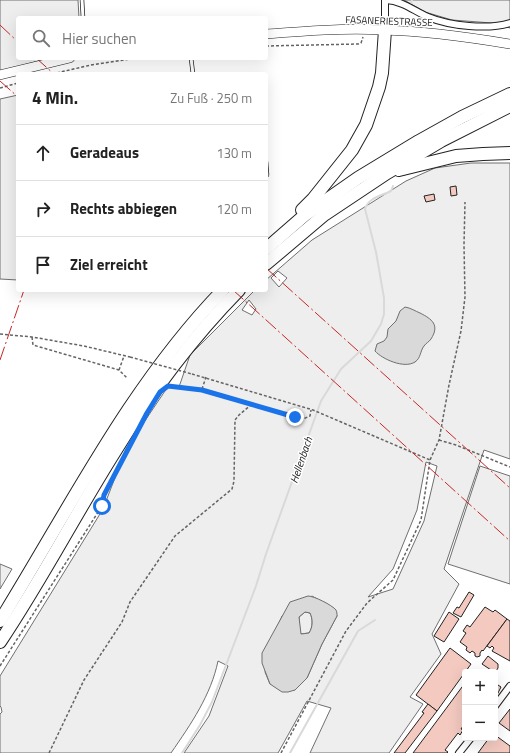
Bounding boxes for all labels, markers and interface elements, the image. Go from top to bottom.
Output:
street label: FASANERIESTRASSE [345,12,433,30]
search box [16,16,268,60]
icon: search [30,27,52,49]
text: Hier suchen [62,27,137,50]
text: 4 Min. [32,85,78,111]
text: Zu Fuß · 250 m [170,88,252,108]
text: Geradeaus [70,141,139,164]
icon: ahead [32,142,54,164]
text: 130 m [216,143,252,163]
text: Rechts abbiegen [70,197,177,220]
icon: right [32,198,54,220]
text: 120 m [216,199,252,219]
text: Ziel erreicht [70,253,148,276]
icon: arrive [32,254,54,276]
route end [286,408,304,426]
water label: Hellenbach [286,434,317,485]
route start [93,497,111,515]
map controls [462,669,498,741]
button: + [462,669,498,705]
button: − [462,705,498,741]

